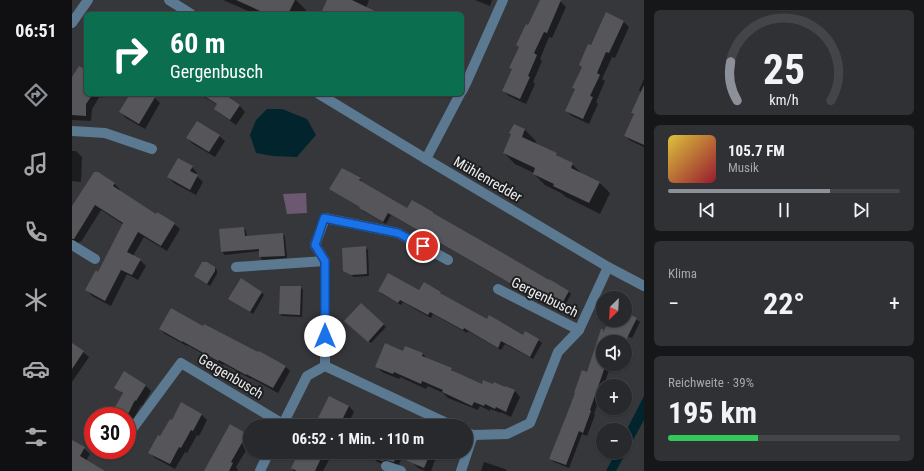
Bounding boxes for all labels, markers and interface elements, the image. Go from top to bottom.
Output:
text: 06:51 [15,20,57,41]
text: 60 m [170,27,226,60]
icon: right [104,28,156,80]
text: 25 [763,44,805,93]
text: Gergenbusch [170,61,263,82]
icon: directions [22,81,50,109]
text: km/h [769,91,799,107]
text: 105.7 FM [728,142,785,160]
icon: music [22,150,50,178]
street label: Mühlenredder [451,153,525,205]
text: Musik [728,160,759,175]
icon: previous [696,199,718,221]
icon: pause [773,199,795,221]
icon: next [850,199,872,221]
icon: phone [22,218,50,246]
pin [406,229,440,263]
icon: arrive [412,235,434,257]
text: Klima [668,266,697,281]
street label: Gergenbusch [509,274,581,320]
icon: climate [22,286,50,314]
text: 22° [763,286,805,321]
north arrow [596,291,632,327]
map controls [596,291,632,459]
text: − [668,291,679,316]
text: + [889,291,900,316]
position arrow [304,315,346,357]
button: sound [596,335,632,371]
street label: Gergenbusch [196,350,266,402]
icon: car [22,355,50,383]
text: Reichweite · 39% [668,375,754,390]
button: + [596,379,632,415]
text: 195 km [668,395,757,430]
speed limit sign: 30 [84,407,136,459]
icon: filters [22,423,50,451]
button: − [596,423,632,459]
text: 06:52 · 1 Min. · 110 m [292,430,424,448]

